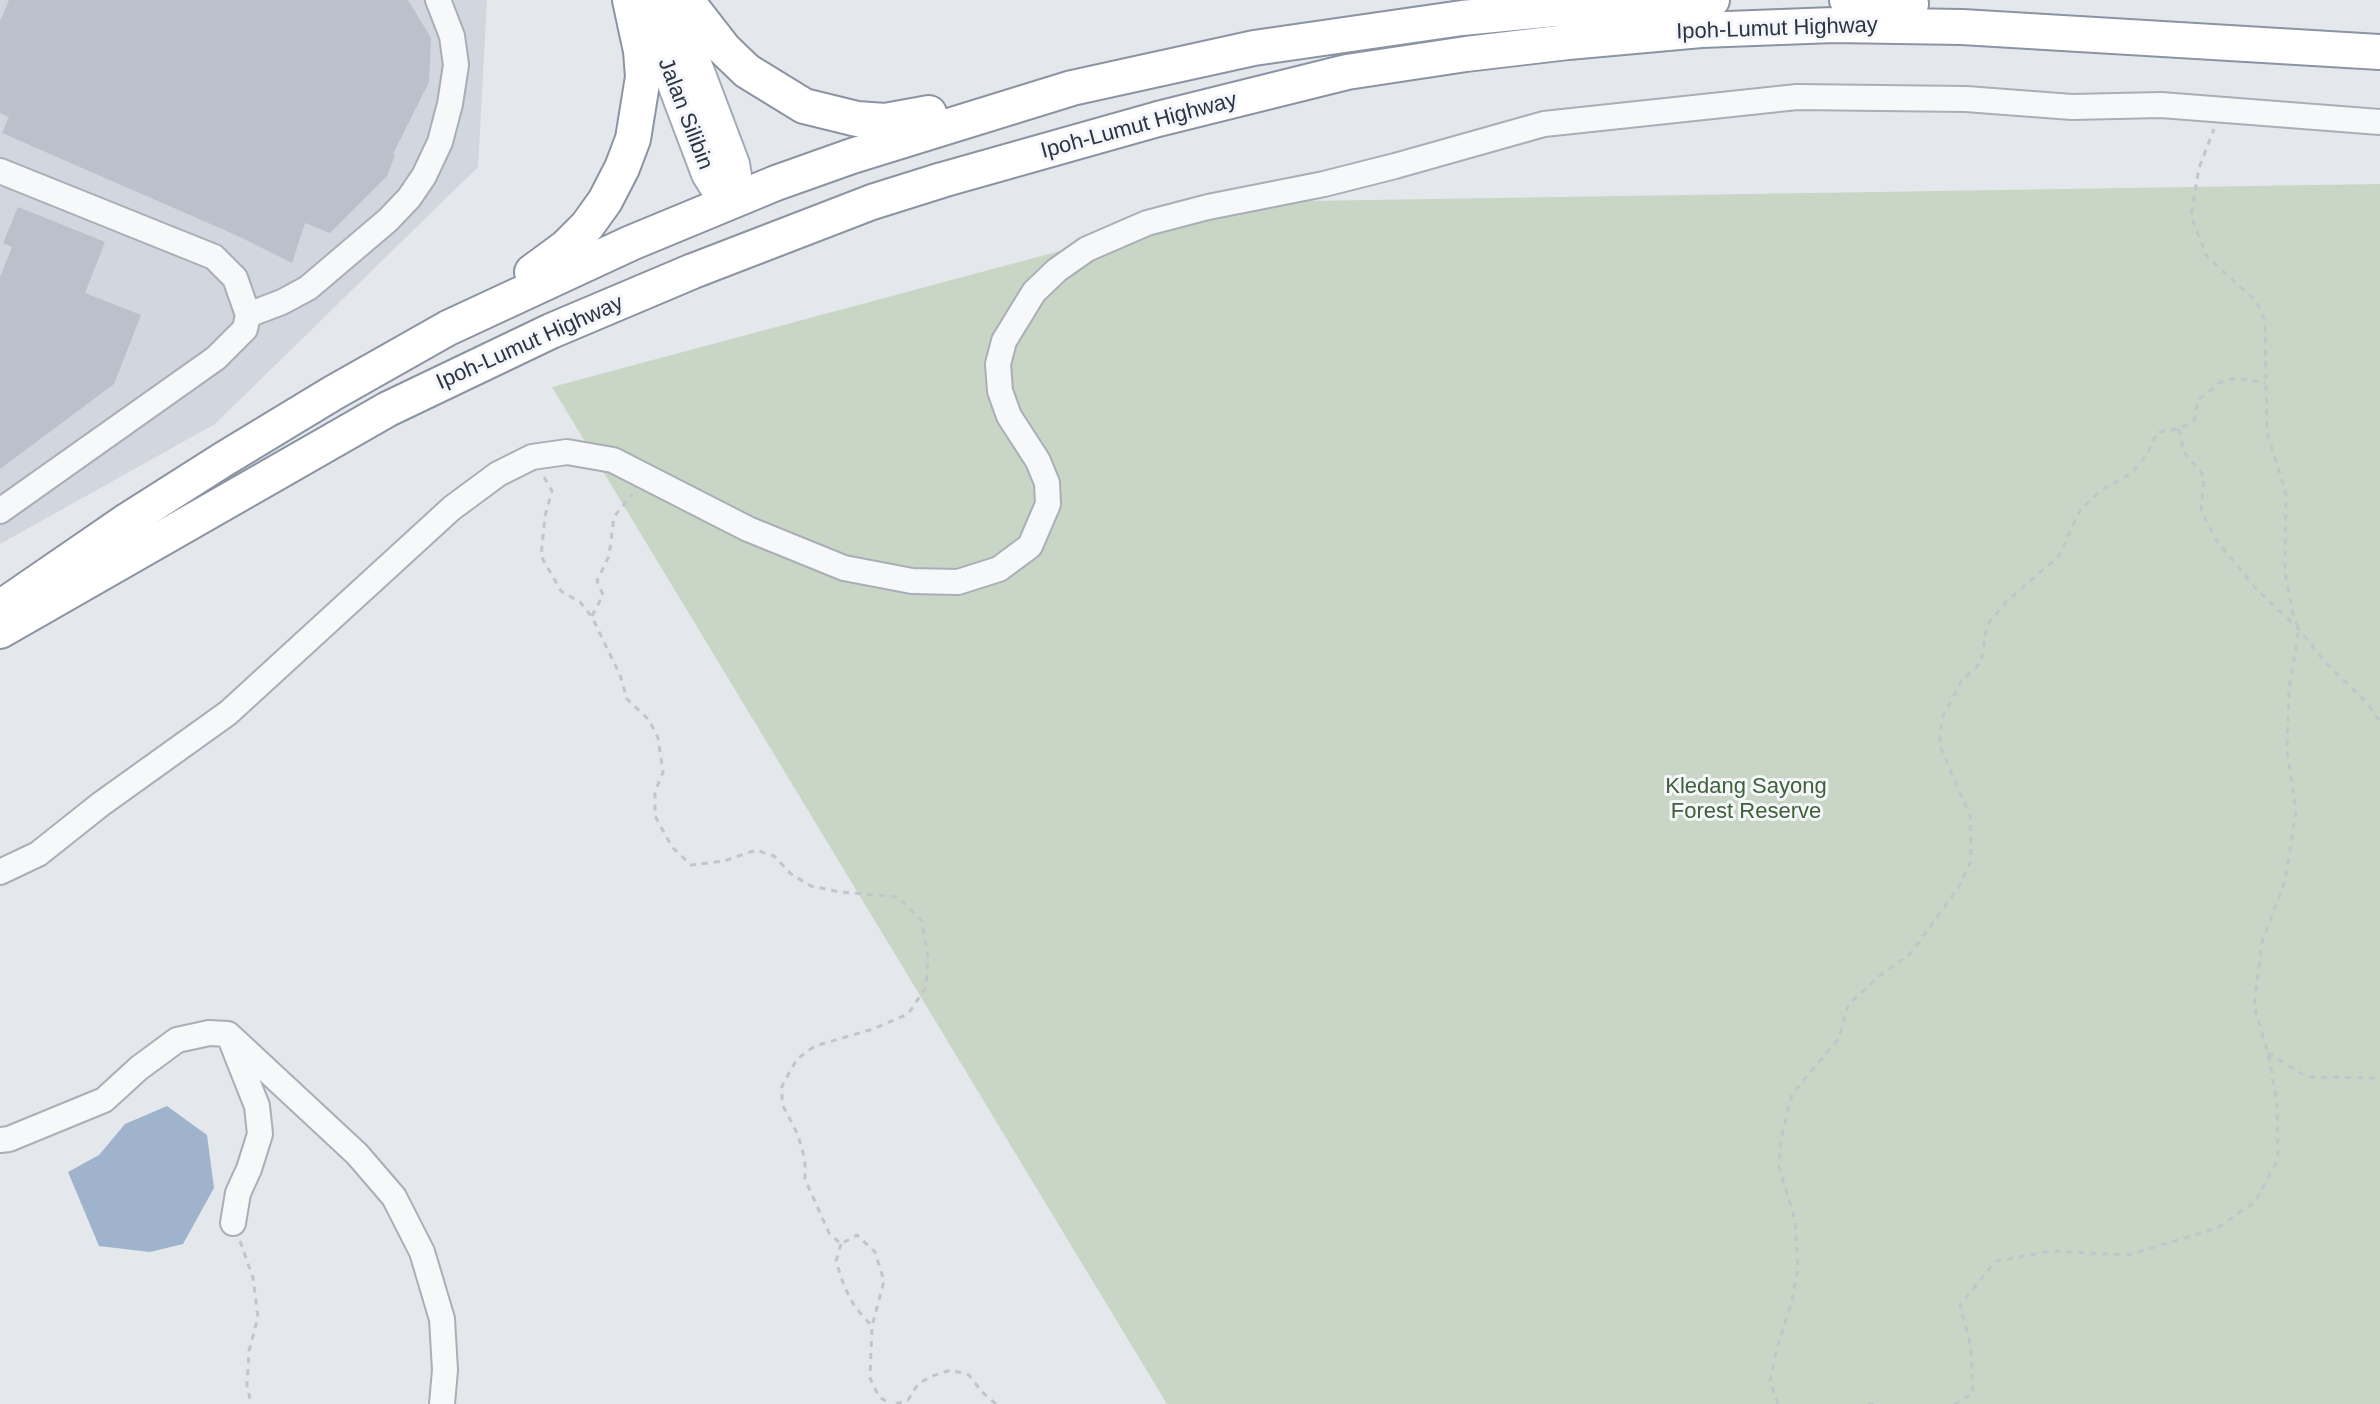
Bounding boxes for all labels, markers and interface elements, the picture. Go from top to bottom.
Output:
street label: Ipoh-Lumut Highway [1676,12,1878,46]
street label: Jalan Silibin [652,54,718,174]
street label: Ipoh-Lumut Highway [1038,87,1240,165]
street label: Ipoh-Lumut Highway [432,290,628,396]
park label: Kledang Sayong Forest Reserve [1665,774,1827,826]

